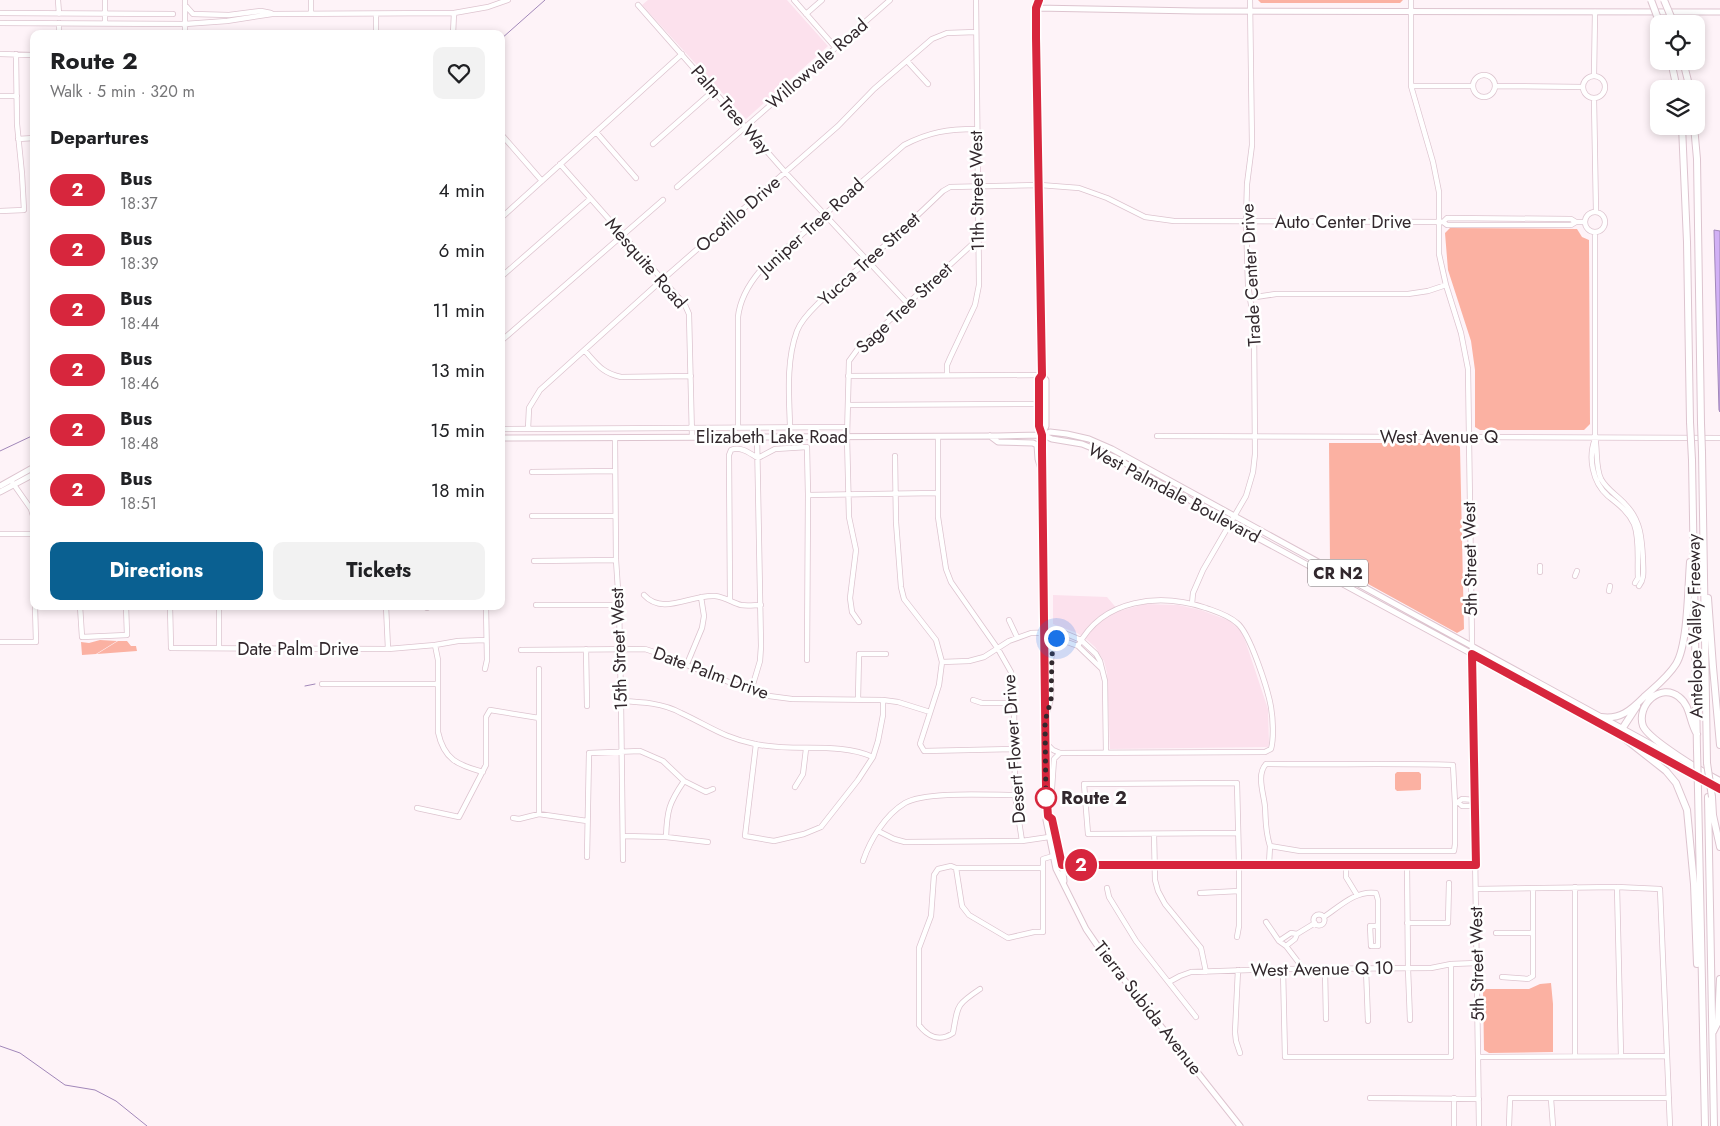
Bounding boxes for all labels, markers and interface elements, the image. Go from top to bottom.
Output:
street label: Willowvale Road [760,12,874,116]
map controls [1650,15,1705,135]
button: locate [1650,15,1705,70]
text: Route 2 [50,43,138,78]
button: heart [433,47,485,99]
street label: Palm Tree Way [685,60,777,160]
text: Walk · 5 min · 320 m [50,80,195,103]
button: layers [1650,80,1705,135]
text: Departures [50,124,149,151]
street label: 11th Street West [963,130,991,252]
text: Bus [120,165,152,192]
street label: Ocotillo Drive [690,170,786,258]
street label: Juniper Tree Road [751,172,870,283]
text: 2 [72,177,83,203]
text: 4 min [438,177,485,204]
text: 18:37 [120,192,158,215]
street label: Trade Center Drive [1234,203,1268,347]
street label: Yucca Tree Street [812,206,926,312]
street label: Auto Center Drive [1275,209,1411,235]
street label: Mesquite Road [599,212,693,314]
text: Bus [120,225,152,252]
text: 2 [72,237,83,263]
text: 6 min [439,237,485,264]
text: 18:39 [120,252,159,275]
street label: Sage Tree Street [850,256,958,360]
text: Bus [120,285,152,312]
text: 2 [72,297,83,323]
text: 11 min [432,297,485,324]
text: 18:44 [120,312,159,335]
text: Bus [120,345,152,372]
text: 2 [72,357,83,383]
text: 13 min [431,357,485,384]
text: 18:46 [120,372,159,395]
text: Bus [120,405,152,432]
text: 2 [72,417,83,443]
text: 15 min [430,417,485,444]
street label: Elizabeth Lake Road [696,424,848,450]
street label: West Avenue Q [1380,424,1499,450]
text: 18:48 [120,432,159,455]
street label: West Palmdale Boulevard [1083,436,1265,550]
text: Bus [120,465,152,492]
text: 2 [72,477,83,503]
text: 18 min [431,477,485,504]
text: 18:51 [120,492,157,515]
street label: 5th Street West [1456,501,1484,617]
street label: Antelope Valley Freeway [1680,533,1710,719]
button: Directions [50,542,263,600]
button: Tickets [273,542,485,600]
road number: CR N2 [1308,560,1368,586]
street label: 15th Street West [604,586,634,711]
your location [1044,626,1069,651]
street label: Date Palm Drive [237,636,359,662]
street label: Date Palm Drive [649,640,773,706]
street label: Desert Flower Drive [996,674,1032,824]
place label: Route 2 [1061,785,1127,811]
marker: Route 2 [1035,787,1057,809]
line badge: 2 [1065,849,1097,881]
text: 2 [1075,852,1087,878]
street label: 5th Street West [1463,906,1491,1022]
street label: Tierra Subida Avenue [1087,936,1209,1080]
street label: West Avenue Q 10 [1250,955,1394,983]

